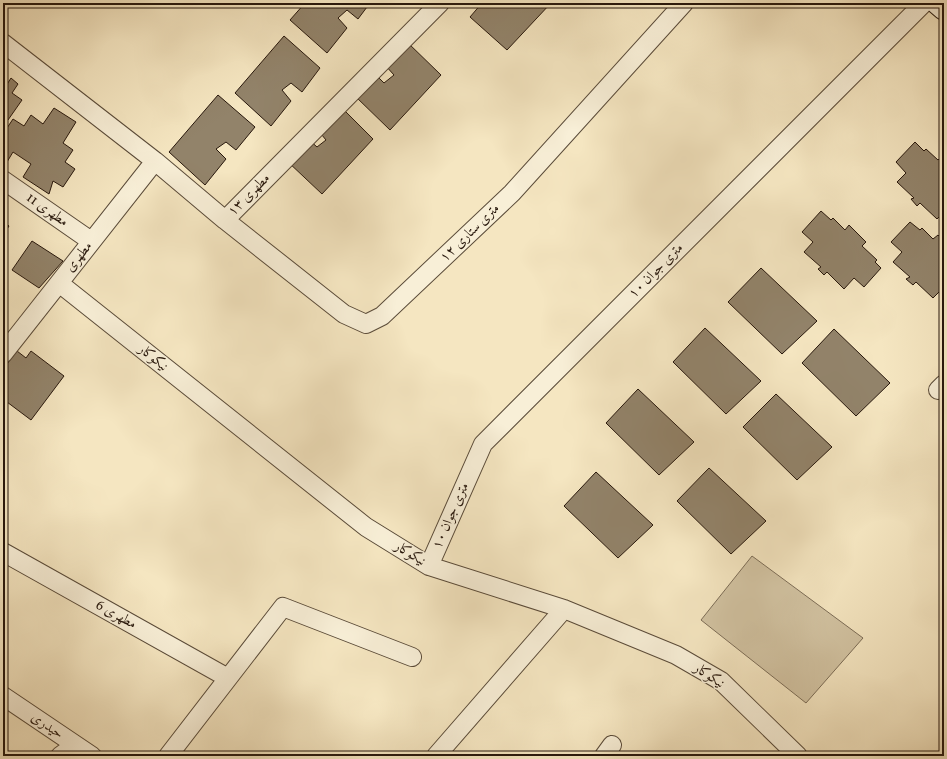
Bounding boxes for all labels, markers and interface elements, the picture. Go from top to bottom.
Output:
street label: مطهری ۱۳ [223,169,275,221]
street label: مطهری 11 [22,189,72,231]
street label: ۱۲ متری ستاری [436,200,504,266]
street label: مطهری [61,238,97,276]
street label: ۱۰ متری جوان [624,239,688,303]
street label: نیکوکار [132,339,172,376]
street label: ۱۰ متری جوان [428,480,474,552]
street label: نیکوکار [389,536,429,571]
street label: مطهری 6 [92,596,140,634]
street label: نیکوکار [688,658,728,693]
street label: حیدری [27,708,67,744]

